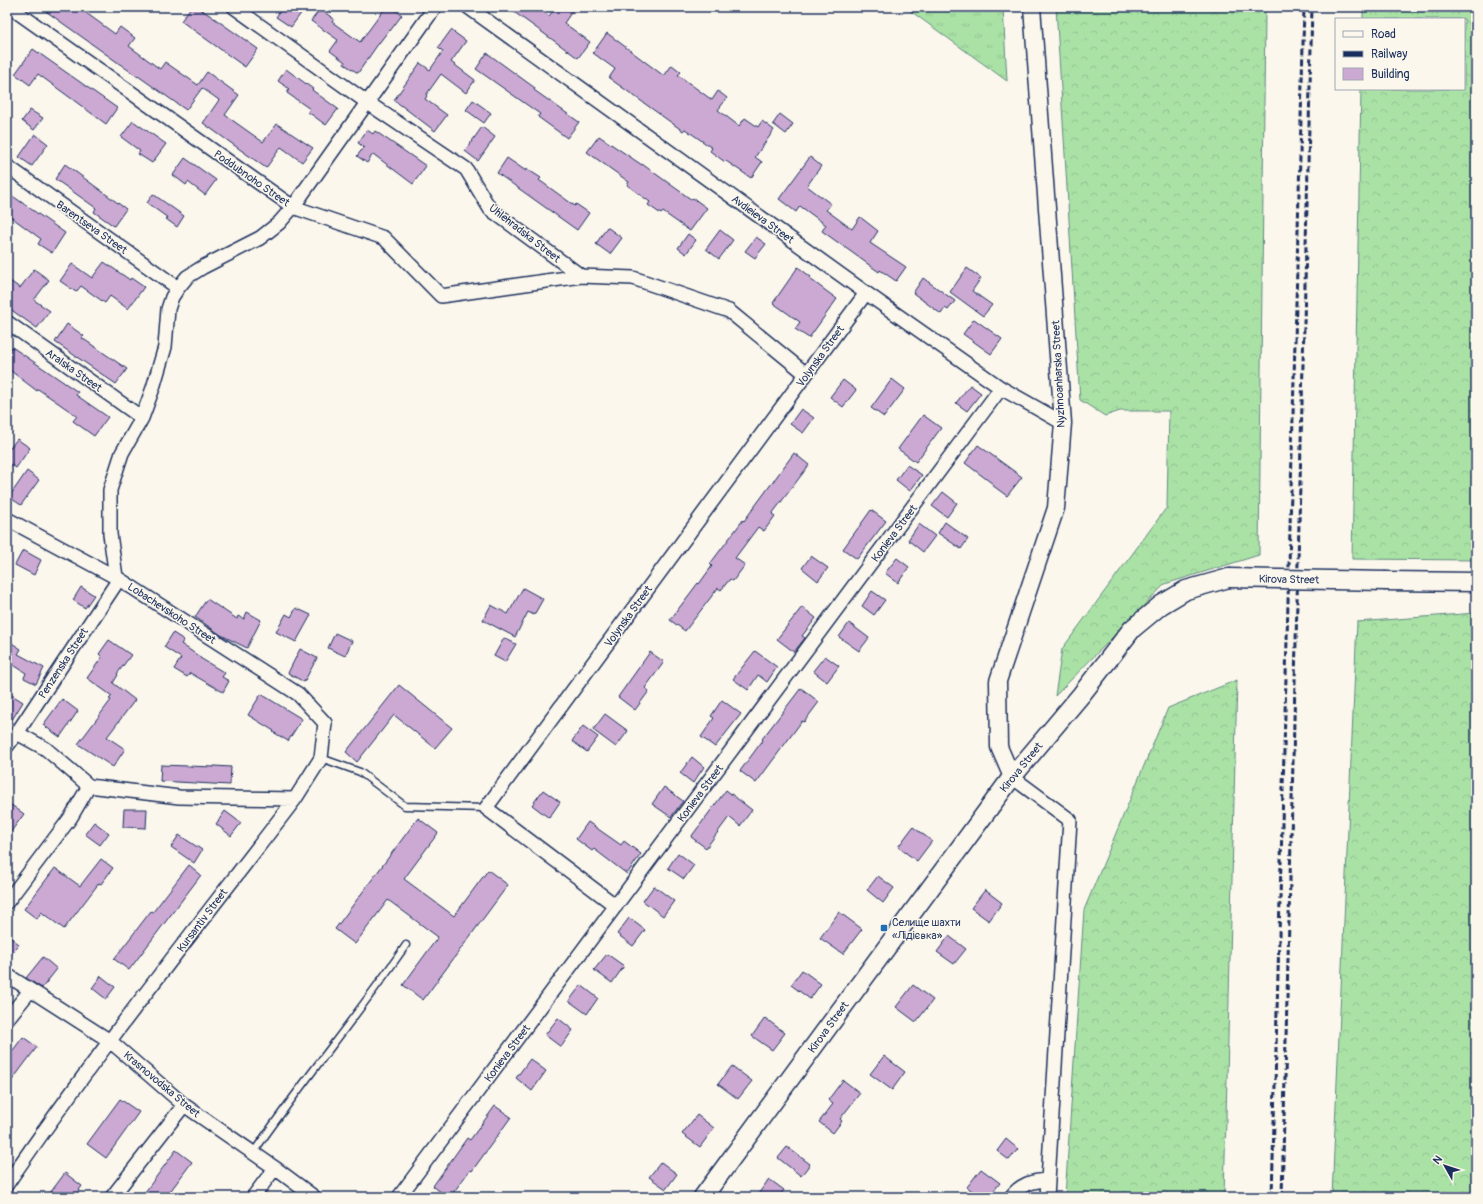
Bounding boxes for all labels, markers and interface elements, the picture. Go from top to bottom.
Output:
legend [1335,18,1465,90]
text: Road [1371,27,1396,42]
text: Railway [1371,47,1407,62]
text: Building [1371,67,1410,82]
street label: Poddubnoho Street [211,147,292,210]
street label: Avdieieva Street [729,192,797,247]
street label: Barentseva Street [54,198,130,257]
street label: Uhlehradska Street [486,202,563,266]
street label: Nyzhnoanharska Street [1049,319,1068,428]
street label: Volynska Street [794,323,847,390]
street label: Aralska Street [43,346,105,395]
street label: Konieva Street [869,502,920,564]
street label: Kirova Street [1259,572,1320,587]
street label: Lobachevskoho Street [125,580,219,647]
street label: Volynska Street [602,583,655,650]
street label: Penzenska Street [36,625,91,701]
street label: Kirova Street [997,739,1046,795]
street label: Konieva Street [675,762,726,824]
street label: Kursantiv Street [174,886,231,954]
place label: Селище шахти «Лідієвка» [892,916,961,942]
marker: Селище шахти «Лідієвка» [879,923,889,933]
street label: Kirova Street [805,999,852,1056]
street label: Konieva Street [482,1022,533,1084]
street label: Krasnovodska Street [121,1049,203,1121]
north arrow [1425,1146,1465,1186]
text: N [1430,1153,1445,1167]

